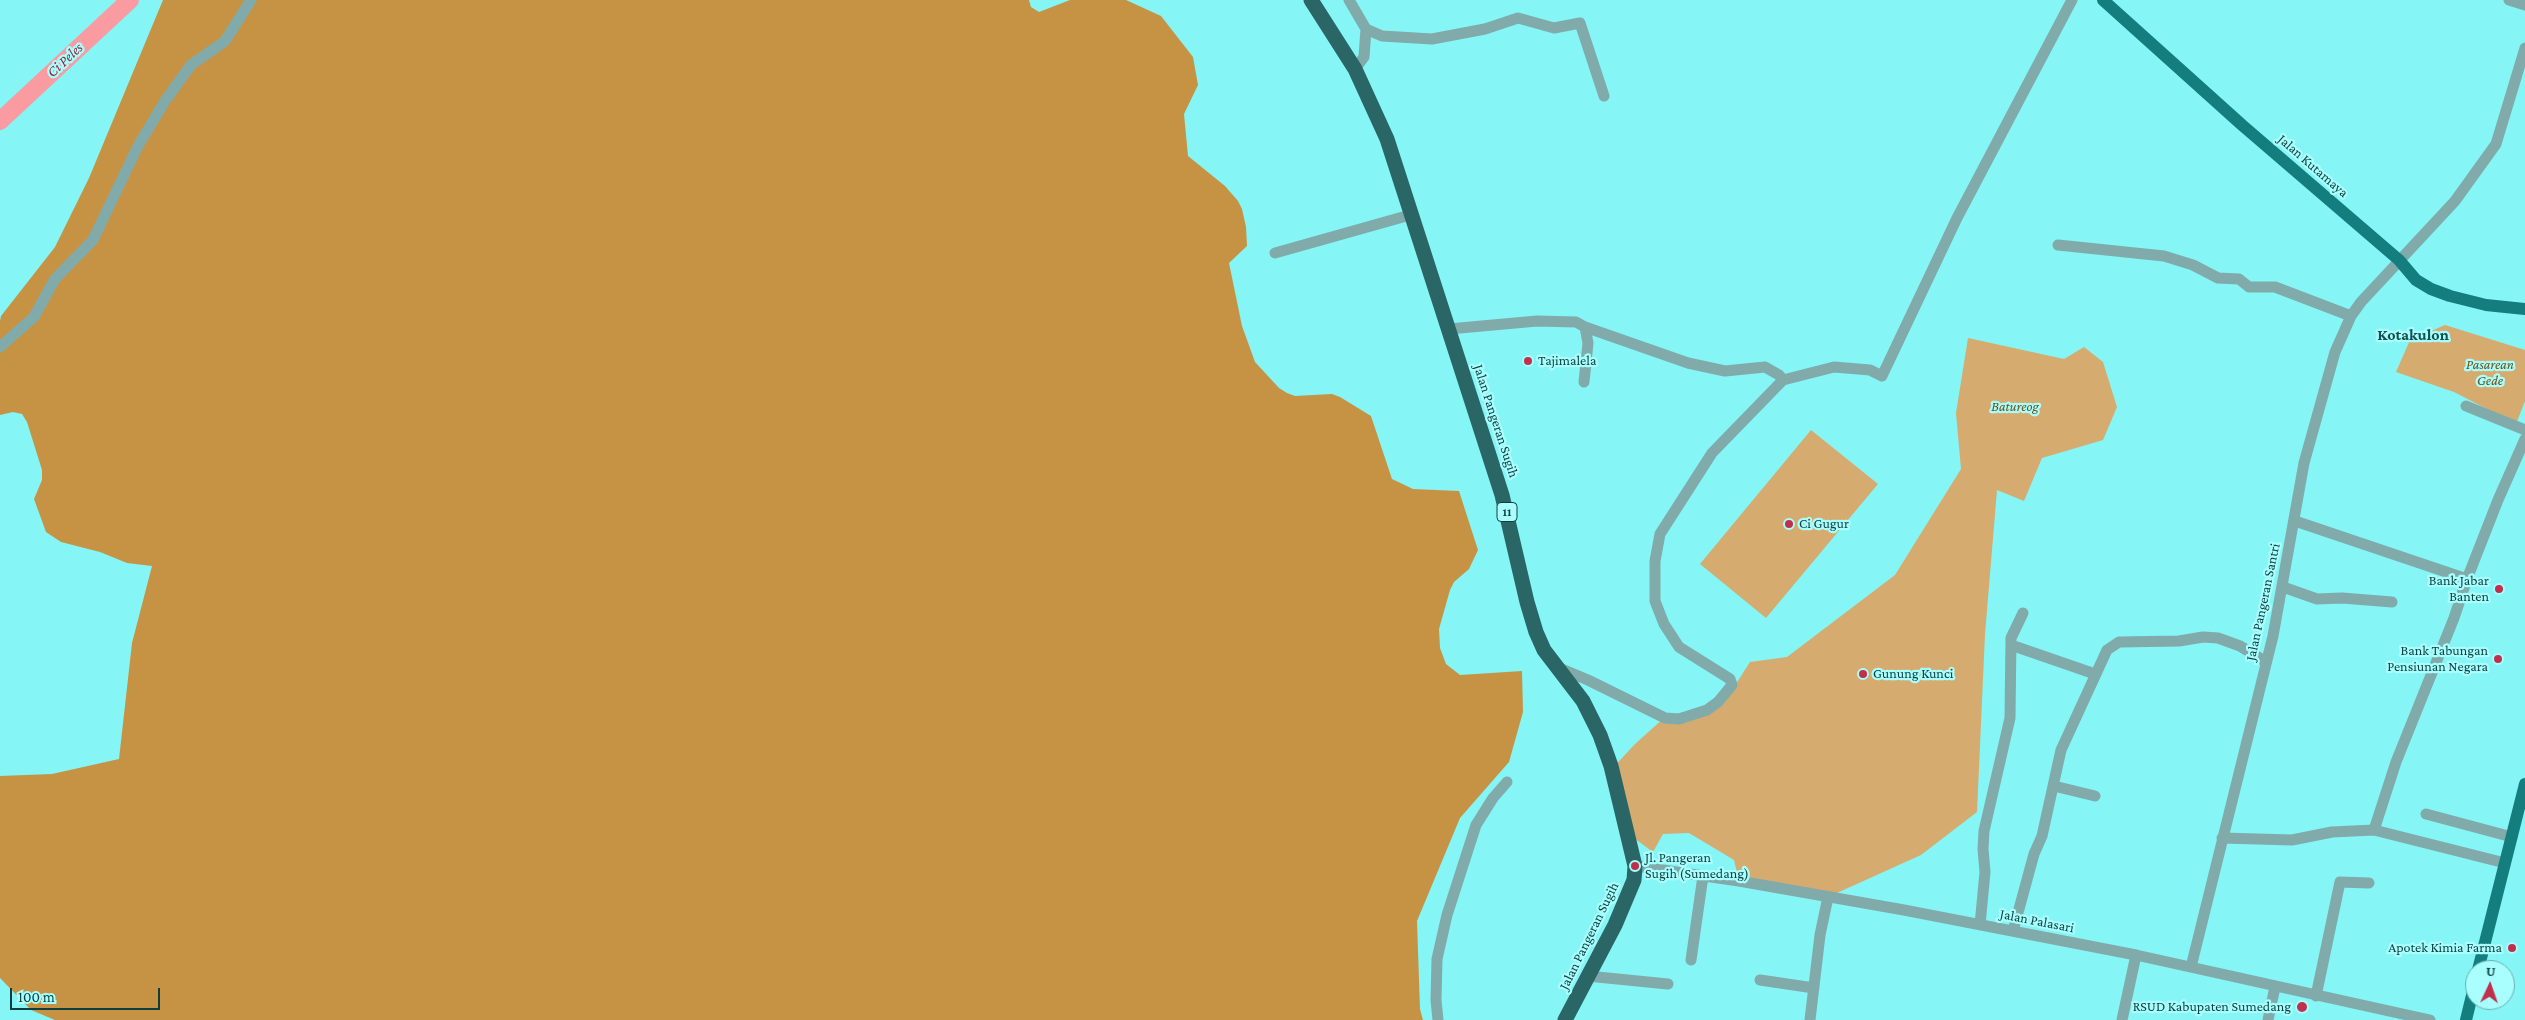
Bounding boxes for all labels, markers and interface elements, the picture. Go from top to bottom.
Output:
water label: Ci Peles [43,39,87,81]
street label: Jalan Kutamaya [2274,131,2352,201]
district label: Kotakulon [2377,325,2449,345]
place label: Tajimalela [1538,353,1596,369]
marker: Tajimalela [1522,355,1534,367]
park label: Pasarean Gede [2466,357,2514,390]
street label: Jalan Pangeran Sugih [1470,362,1522,480]
park label: Batureog [1991,399,2039,415]
road number: 11 [1497,502,1517,522]
place label: Ci Gugur [1799,516,1849,532]
marker: Ci Gugur [1783,518,1795,530]
street label: Jalan Pangeran Santri [2242,542,2284,662]
place label: Bank Jabar Banten [2429,573,2489,606]
marker: Bank Jabar Banten [2493,583,2505,595]
place label: Bank Tabungan Pensiunan Negara [2387,643,2488,676]
marker: Bank Tabungan Pensiunan Negara [2492,653,2504,665]
place label: Gunung Kunci [1873,666,1953,682]
marker: Gunung Kunci [1857,668,1869,680]
place label: Jl. Pangeran Sugih (Sumedang) [1645,850,1749,882]
marker: Jl. Pangeran Sugih (Sumedang) [1629,860,1641,872]
street label: Jalan Pangeran Sugih [1556,879,1622,993]
street label: Jalan Palasari [1999,906,2075,936]
place label: Apotek Kimia Farma [2388,940,2502,956]
marker: Apotek Kimia Farma [2506,942,2518,954]
north arrow [2465,960,2515,1010]
text: U [2486,963,2496,979]
scale bar [12,978,162,1010]
text: 100 m [18,989,55,1005]
place label: RSUD Kabupaten Sumedang [2133,999,2291,1015]
marker: RSUD Kabupaten Sumedang [2295,1000,2309,1014]

